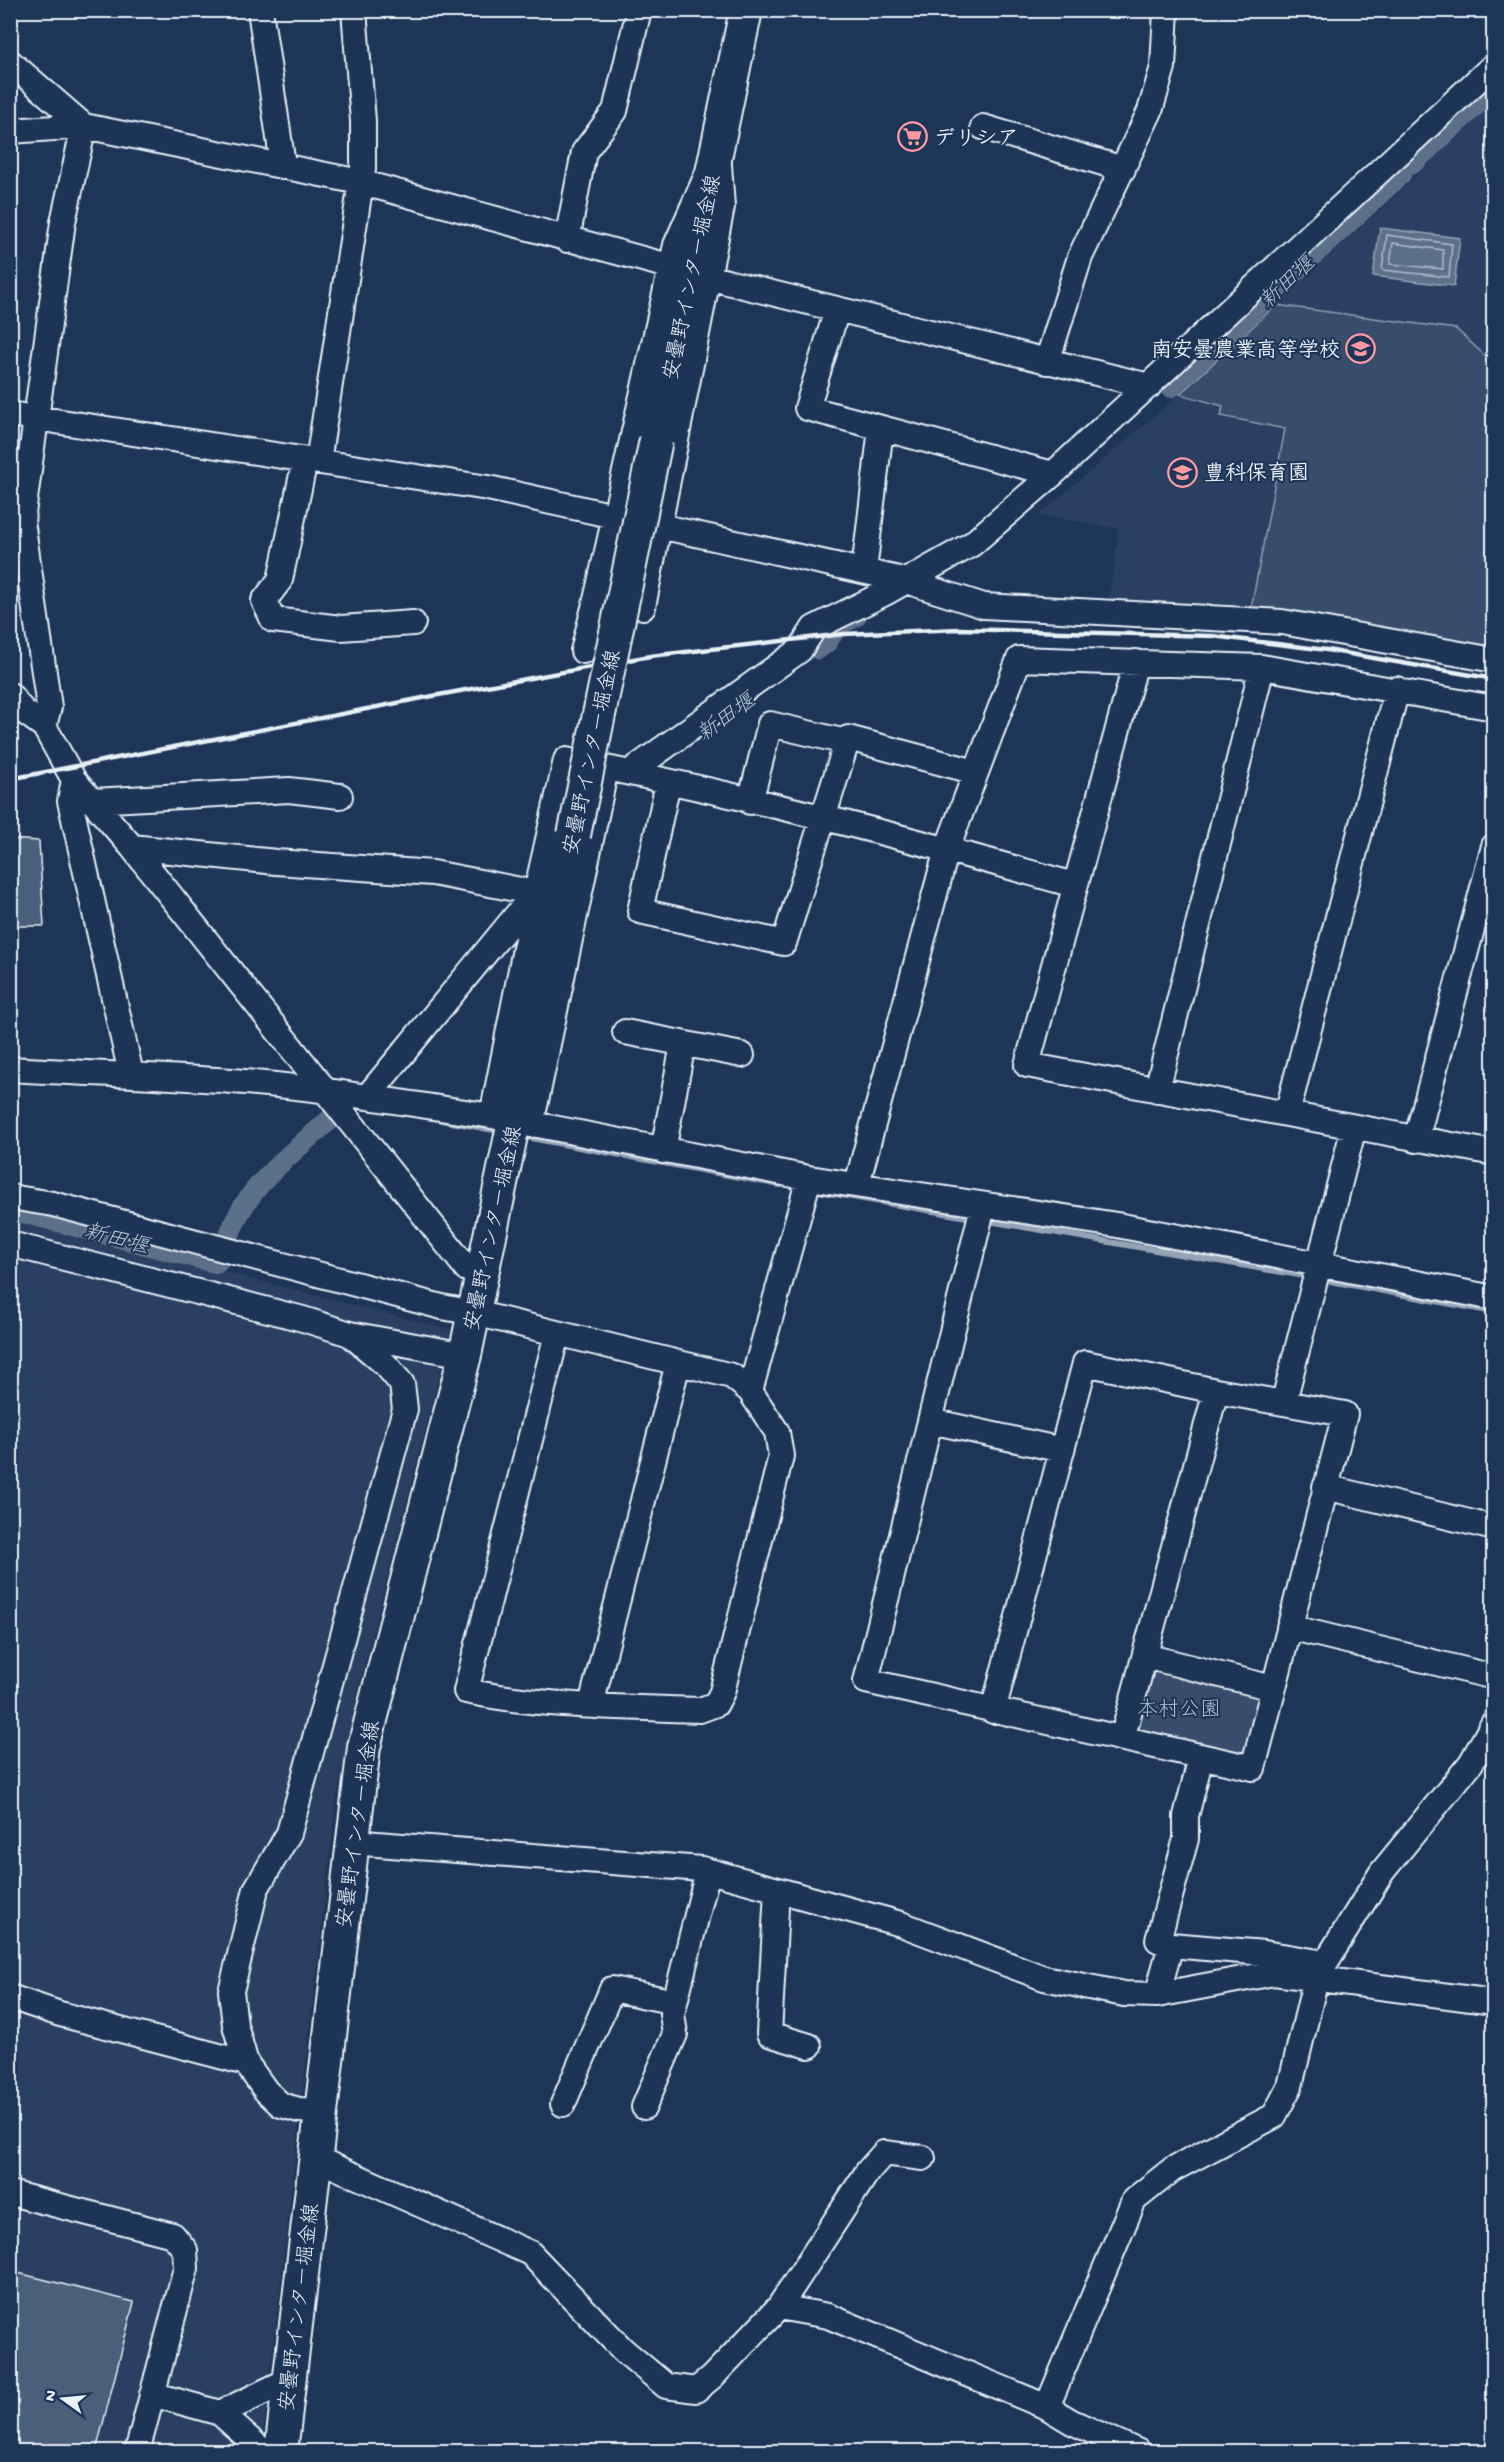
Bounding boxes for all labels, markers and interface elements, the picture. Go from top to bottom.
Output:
supermarket icon: デリシア [897,121,929,153]
place label: デリシア [934,127,1018,153]
street label: 安曇野インター堀金線 [659,173,728,383]
water label: 新田堰 [1255,250,1323,316]
school or university icon: 南安曇農業高等学校 [1345,333,1377,365]
place label: 南安曇農業高等学校 [1151,338,1340,365]
school or university icon: 豊科保育園 [1167,456,1199,488]
place label: 豊科保育園 [1204,461,1309,488]
street label: 安曇野インター堀金線 [559,648,628,858]
water label: 新田堰 [692,687,763,749]
street label: 安曇野インター堀金線 [460,1124,529,1334]
water label: 新田堰 [81,1219,153,1262]
park label: 本村公園 [1137,1698,1221,1724]
street label: 安曇野インター堀金線 [333,1719,387,1930]
street label: 安曇野インター堀金線 [275,2202,327,2413]
north arrow [33,2369,93,2429]
text: N [41,2388,63,2404]

